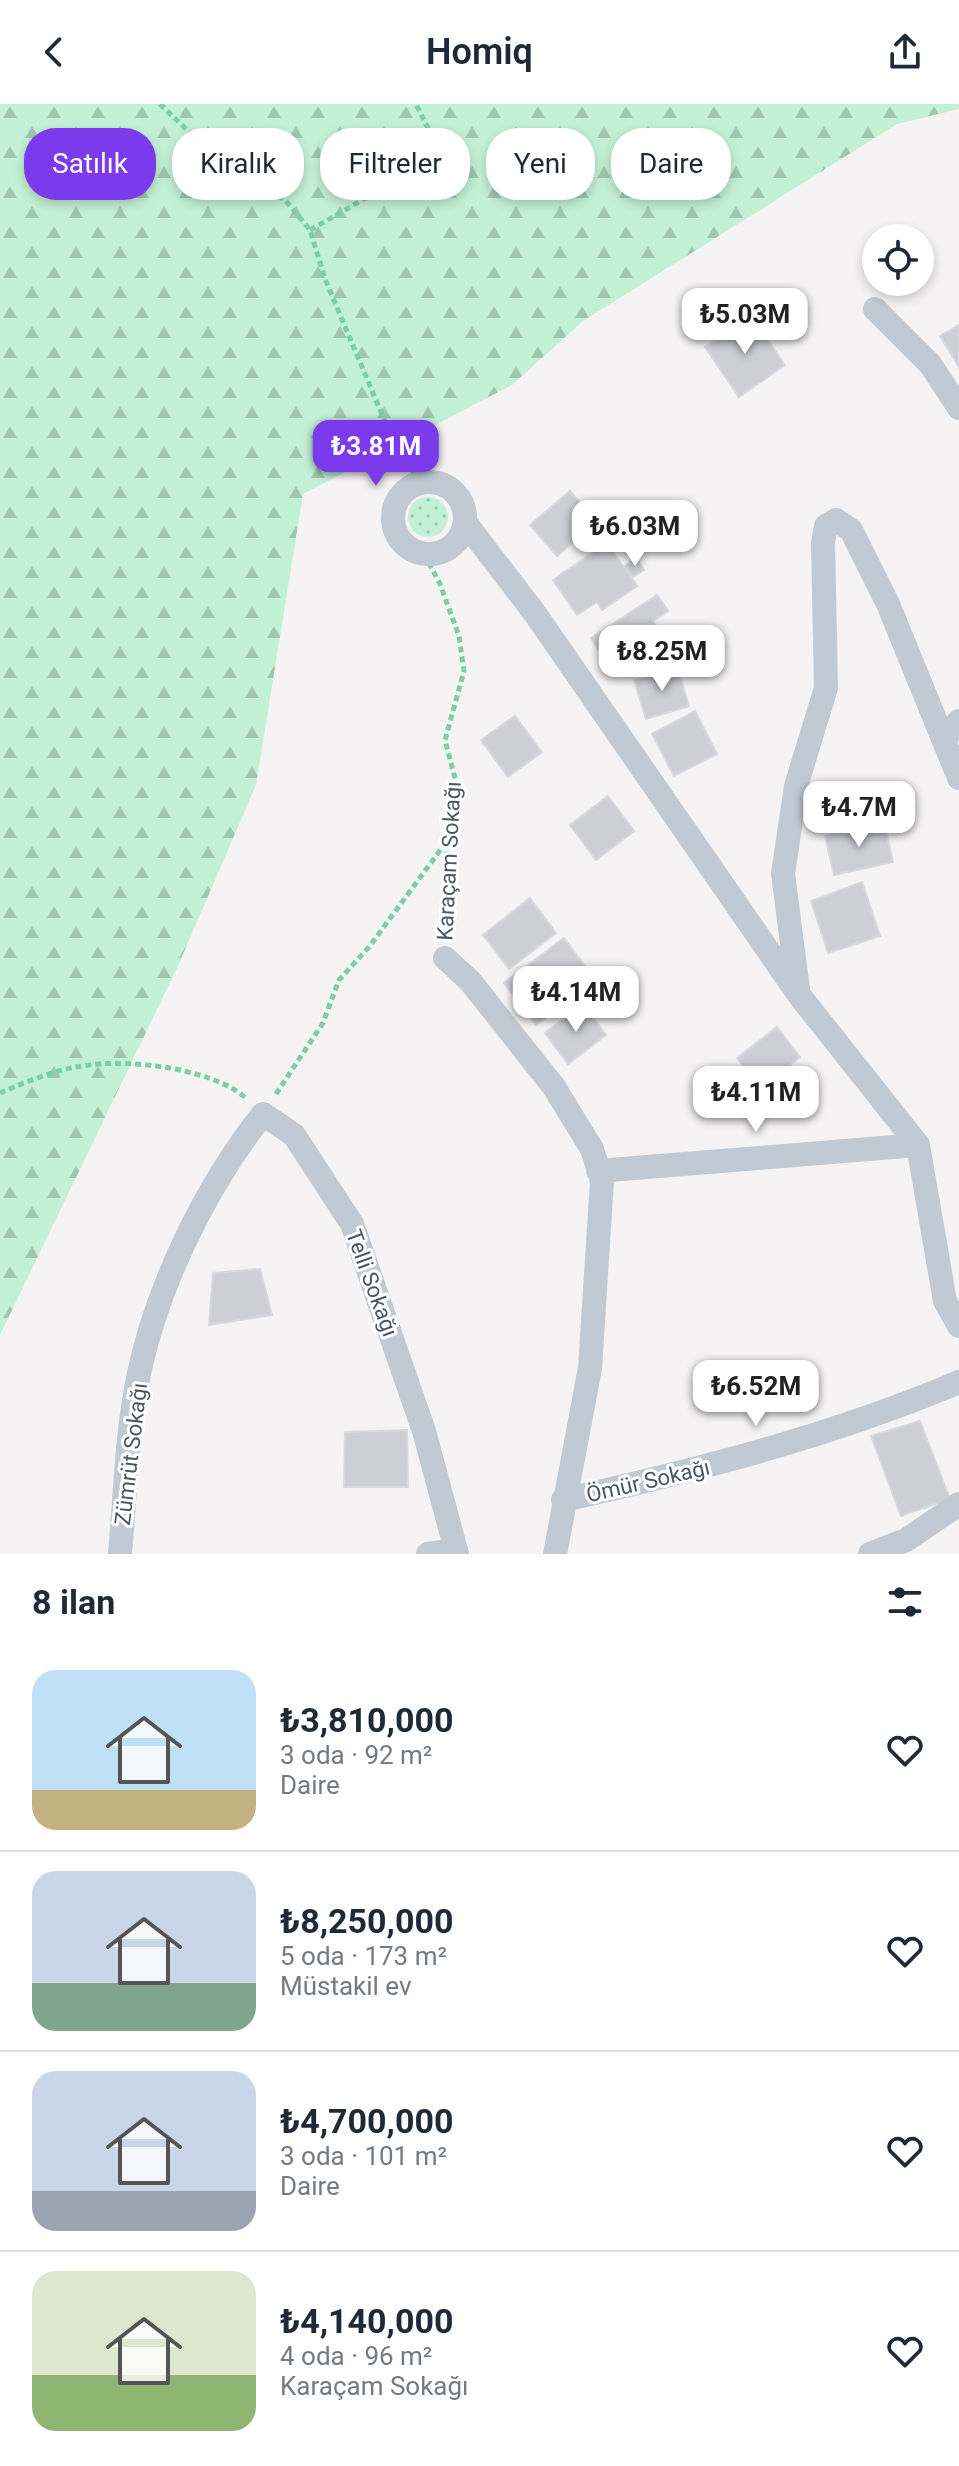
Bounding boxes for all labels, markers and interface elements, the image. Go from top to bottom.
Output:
icon: back [32,30,76,74]
icon: share [883,30,927,74]
text: Homiq [426,31,533,73]
chip: Satılık [24,128,156,200]
chip: Kiralık [172,128,304,200]
chip: Filtreler [320,128,470,200]
chip: Yeni [486,128,595,200]
chip: Daire [611,128,731,200]
map controls [862,224,934,296]
button: locate [862,224,934,296]
pin: ₺5.03M [680,288,810,356]
text: ₺5.03M [700,299,790,329]
pin: ₺3.81M [311,420,441,488]
text: ₺3.81M [331,431,421,461]
pin: ₺6.03M [570,500,700,568]
text: ₺6.03M [590,511,680,541]
pin: ₺8.25M [597,625,727,693]
text: ₺8.25M [617,636,707,666]
street label: Karaçam Sokağı [432,781,466,941]
pin: ₺4.7M [803,781,915,849]
text: ₺4.7M [821,792,897,822]
pin: ₺4.14M [511,966,641,1034]
text: ₺4.14M [531,977,621,1007]
pin: ₺4.11M [691,1066,821,1134]
text: ₺4.11M [711,1077,801,1107]
street label: Telli Sokağı [341,1226,403,1340]
pin: ₺6.52M [691,1360,821,1428]
text: ₺6.52M [711,1371,801,1401]
street label: Zümrüt Sokağı [110,1381,152,1527]
street label: Ömür Sokağı [584,1455,712,1507]
icon: filters [883,1580,927,1624]
text: 8 ilan [32,1582,115,1622]
text: ₺3,810,000 [280,1700,453,1740]
icon: home [96,1702,192,1798]
icon: heart [883,1728,927,1772]
text: 3 oda · 92 m² [280,1740,432,1770]
text: Daire [280,1770,340,1800]
text: ₺8,250,000 [280,1901,453,1941]
icon: home [96,1903,192,1999]
icon: heart [883,1929,927,1973]
text: 5 oda · 173 m² [280,1941,447,1971]
text: Müstakil ev [280,1971,412,2001]
text: ₺4,700,000 [280,2101,453,2141]
icon: home [96,2103,192,2199]
icon: heart [883,2129,927,2173]
text: 3 oda · 101 m² [280,2141,447,2171]
text: Daire [280,2171,340,2201]
text: ₺4,140,000 [280,2301,453,2341]
icon: home [96,2303,192,2399]
icon: heart [883,2329,927,2373]
text: 4 oda · 96 m² [280,2341,432,2371]
text: Karaçam Sokağı [280,2371,469,2401]

